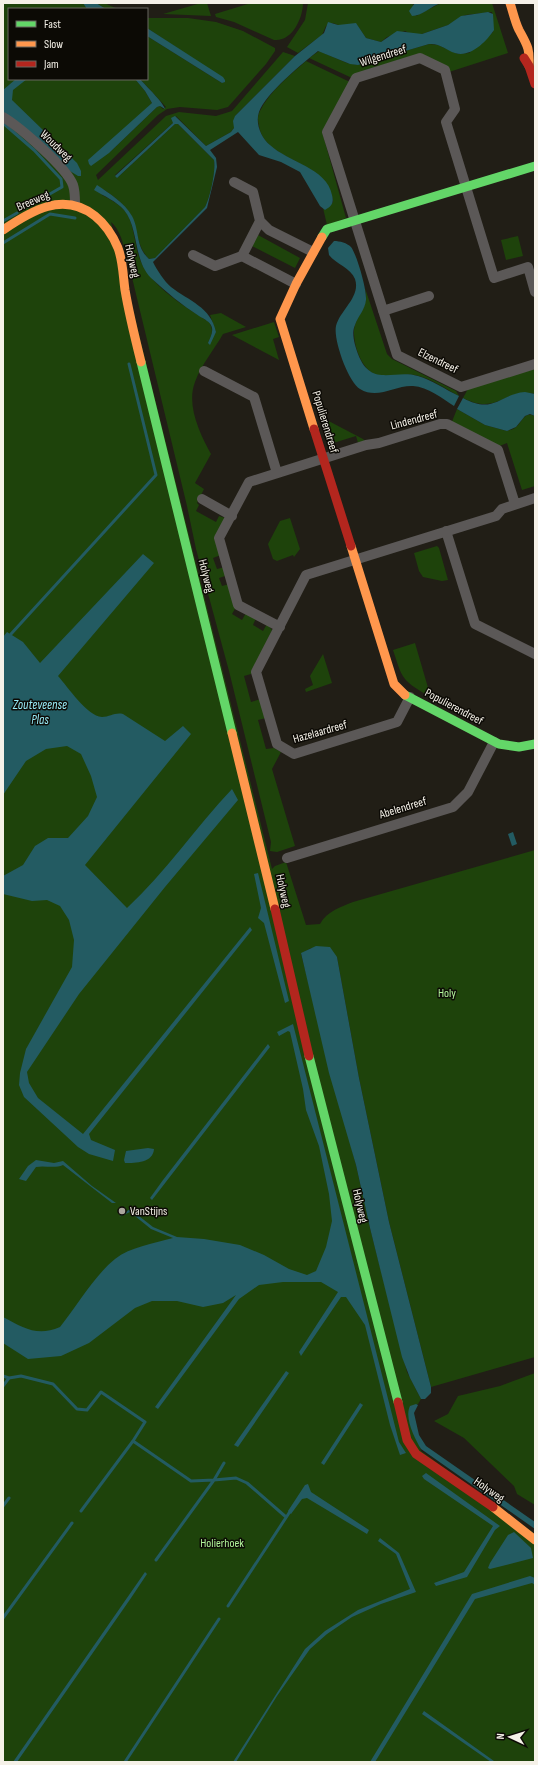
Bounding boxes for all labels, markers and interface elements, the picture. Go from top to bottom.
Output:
legend [8,8,148,80]
text: Fast [44,17,61,32]
text: Slow [44,37,63,52]
street label: Wilgendreef [358,42,409,70]
text: Jam [43,57,59,72]
street label: Woudweg [37,127,75,165]
street label: Breeweg [14,187,52,215]
street label: Holyweg [121,243,143,280]
street label: Elzendreef [416,345,461,377]
street label: Populierendreef [308,389,342,455]
street label: Lindendreef [389,406,440,433]
street label: Holyweg [195,558,217,595]
street label: Populierendreef [422,685,486,729]
water label: Zouteveense Plas [12,697,67,728]
street label: Hazelaardreef [291,717,349,747]
street label: Abelendreef [377,794,429,823]
street label: Holyweg [272,873,294,910]
park label: Holy [438,986,456,1001]
street label: Holyweg [349,1188,371,1225]
place label: VanStijns [130,1204,167,1219]
marker: VanStijns [117,1206,127,1216]
street label: Holyweg [471,1474,508,1506]
park label: Holierhoek [200,1536,244,1551]
north arrow [490,1717,530,1757]
text: N [494,1733,507,1740]

